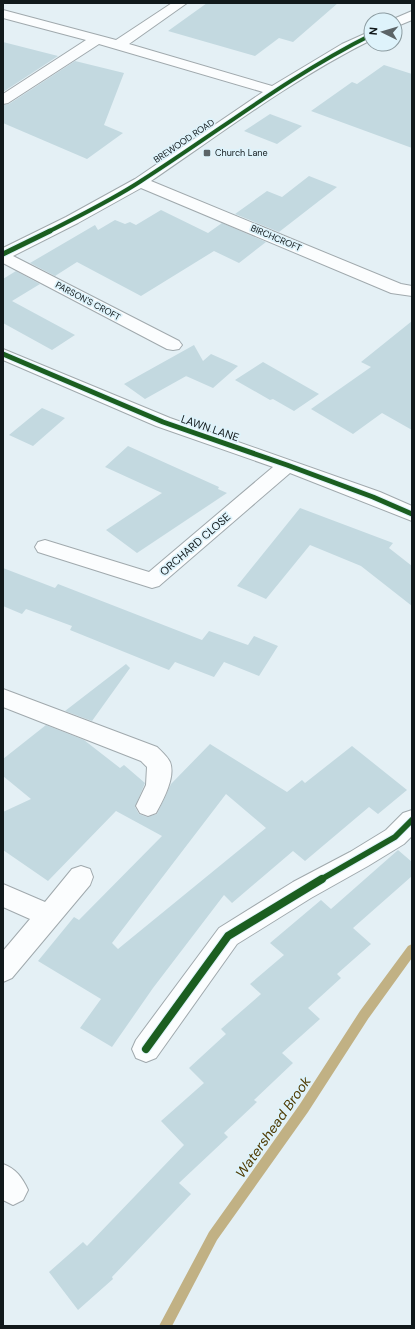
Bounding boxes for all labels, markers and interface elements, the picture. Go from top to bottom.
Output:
north arrow [363,12,403,52]
text: N [366,27,380,36]
street label: BREWOOD ROAD [151,116,217,166]
place label: Church Lane [215,147,268,159]
marker: Church Lane [202,148,212,158]
street label: BIRCHCROFT [249,222,303,254]
street label: PARSON'S CROFT [53,279,123,323]
street label: LAWN LANE [179,412,241,444]
street label: ORCHARD CLOSE [157,510,233,578]
water label: Watershead Brook [231,1072,315,1181]

